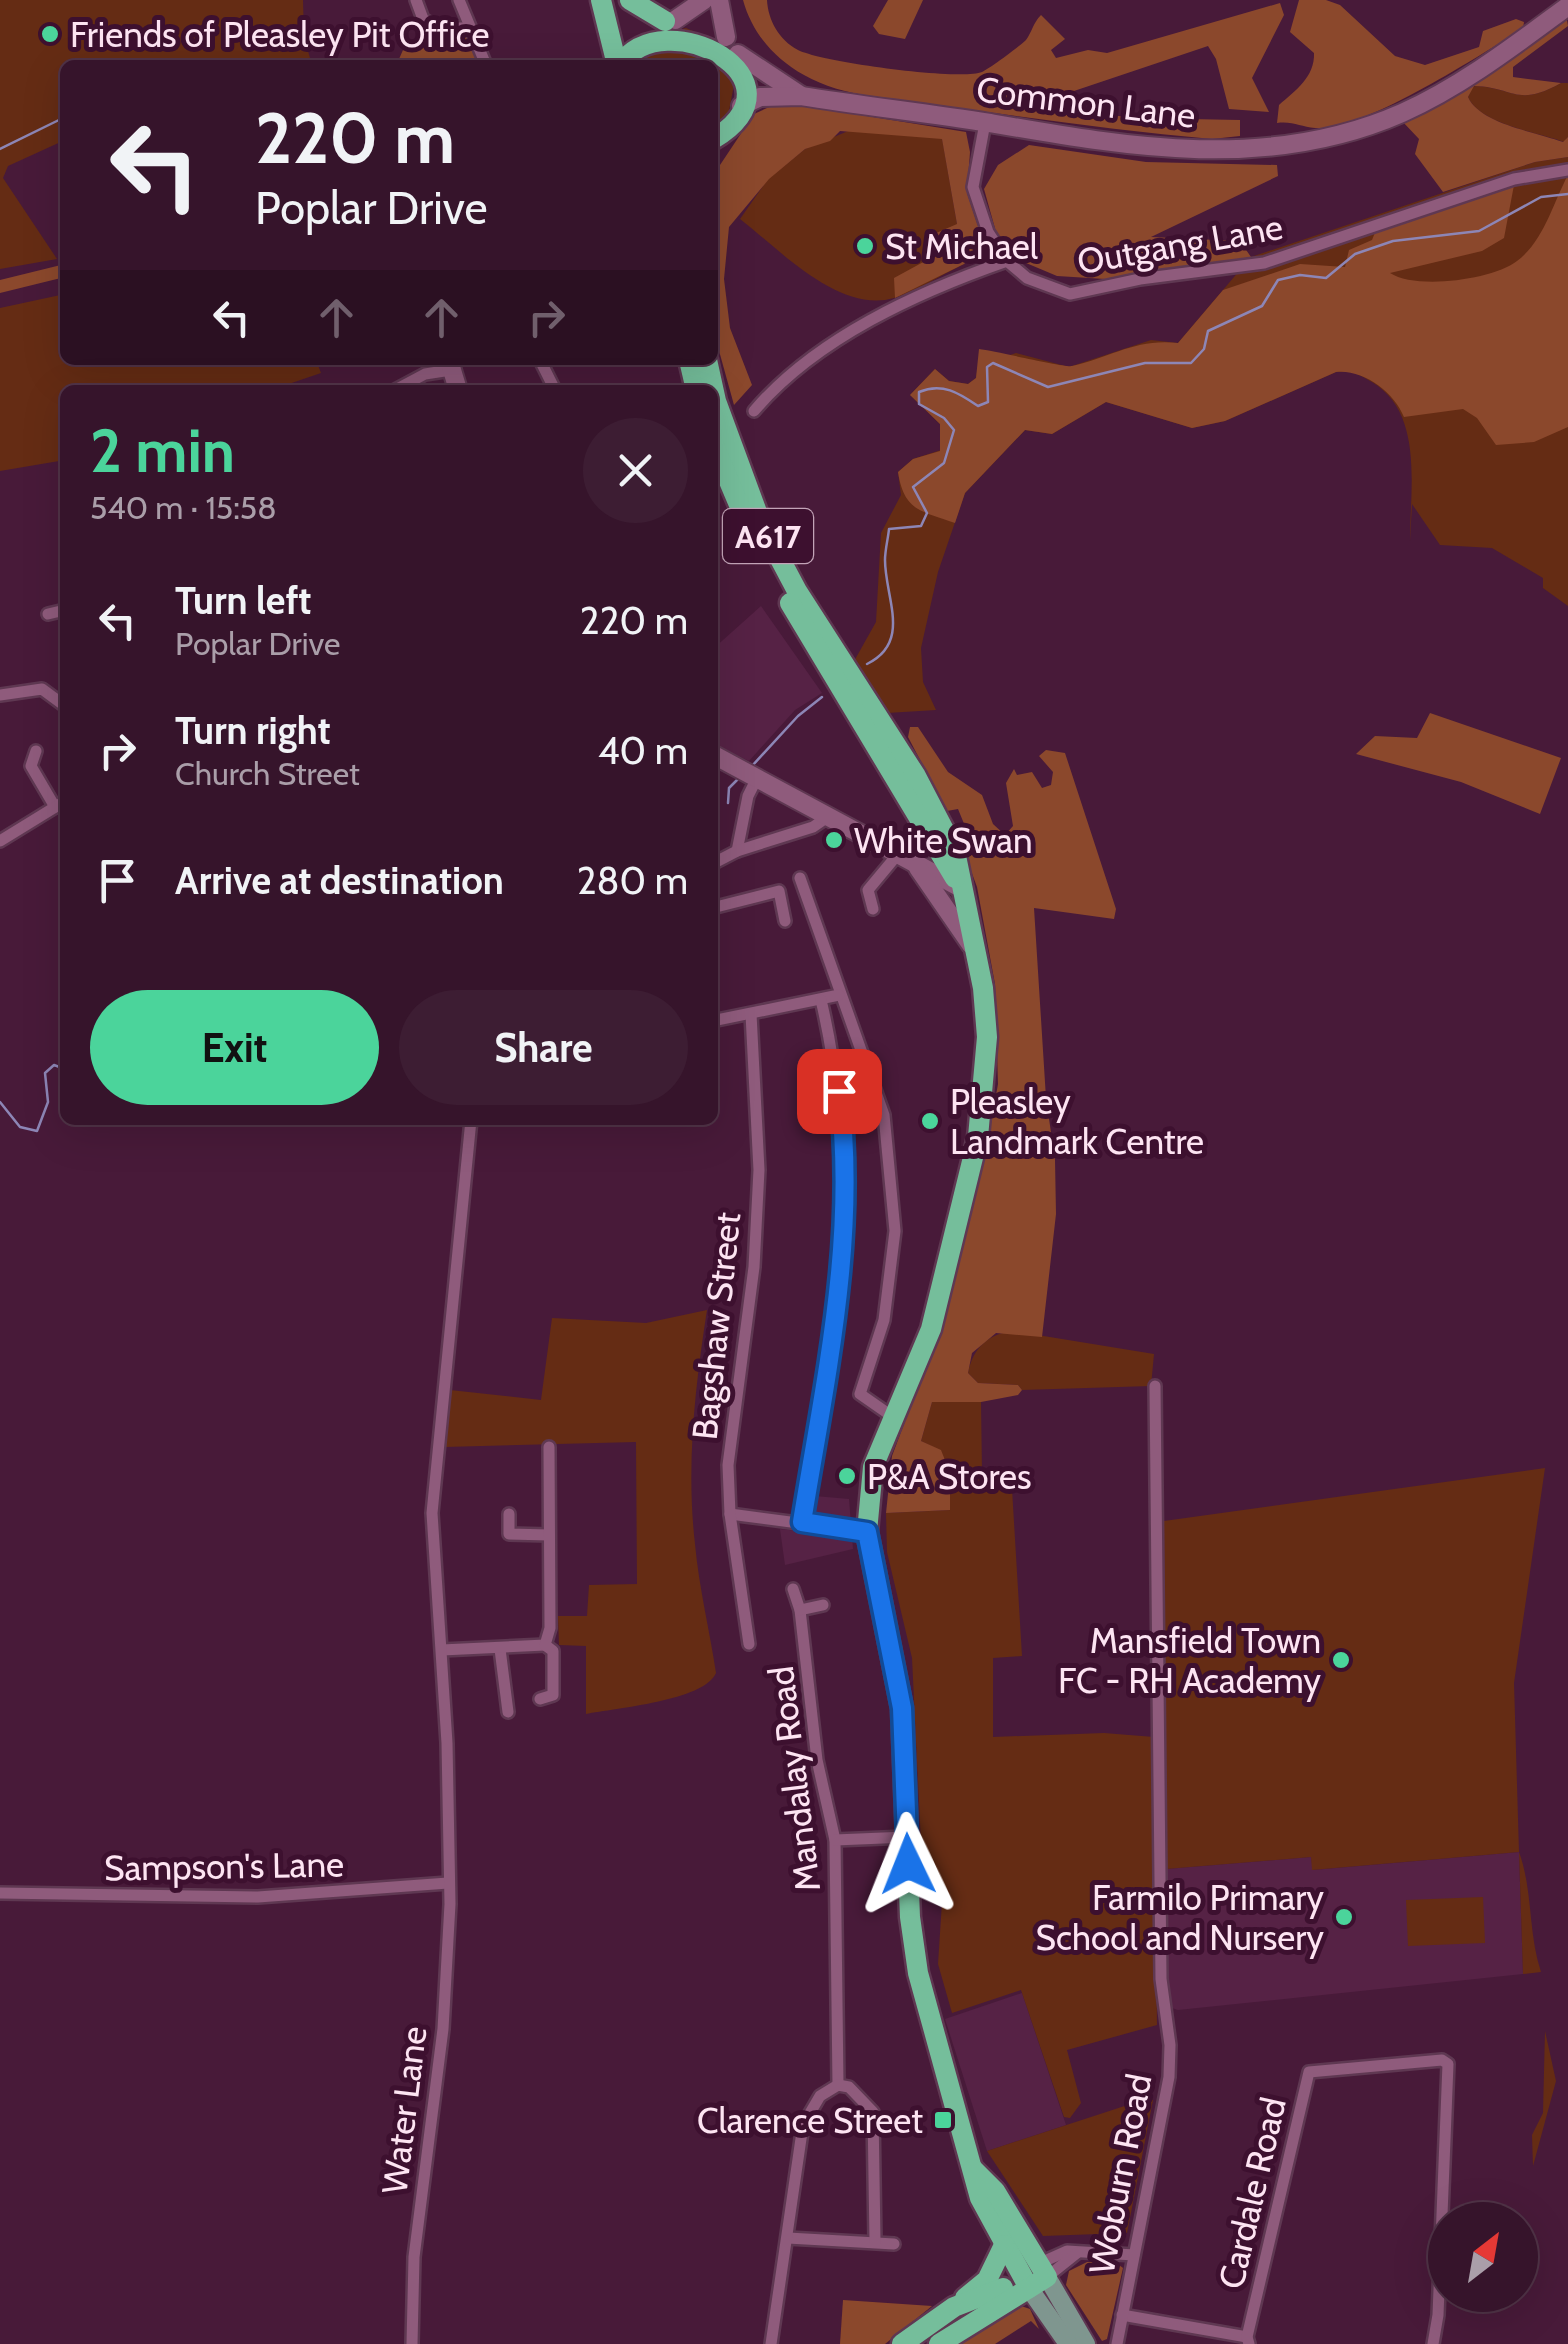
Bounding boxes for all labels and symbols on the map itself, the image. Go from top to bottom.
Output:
place label: Friends of Pleasley Pit Office [70,13,489,56]
marker: Friends of Pleasley Pit Office [39,23,61,45]
street label: Common Lane [974,67,1198,137]
street label: Outgang Lane [1074,205,1286,283]
place label: St Michael [885,225,1039,268]
marker: St Michael [854,235,876,257]
road number: A617 [723,509,813,563]
place label: White Swan [854,819,1033,862]
marker: White Swan [823,829,845,851]
pin [797,1049,882,1134]
place label: Pleasley Landmark Centre [950,1080,1204,1163]
marker: Pleasley Landmark Centre [919,1110,941,1132]
street label: Bagshaw Street [683,1210,749,1442]
place label: P&A Stores [867,1455,1031,1498]
marker: P&A Stores [836,1465,858,1487]
place label: Mansfield Town FC - RH Academy [1058,1619,1321,1702]
marker: Mansfield Town FC - RH Academy [1330,1649,1352,1671]
street label: Mandalay Road [759,1664,829,1894]
position arrow [856,1812,960,1916]
street label: Sampson's Lane [104,1842,344,1890]
place label: Farmilo Primary School and Nursery [1036,1876,1324,1959]
marker: Farmilo Primary School and Nursery [1333,1906,1355,1928]
street label: Water Lane [372,2024,436,2196]
street label: Woburn Road [1080,2070,1160,2278]
street label: Cardale Road [1209,2093,1295,2293]
place label: Clarence Street [697,2099,923,2142]
marker: Clarence Street [932,2109,954,2131]
north arrow [1428,2202,1538,2312]

